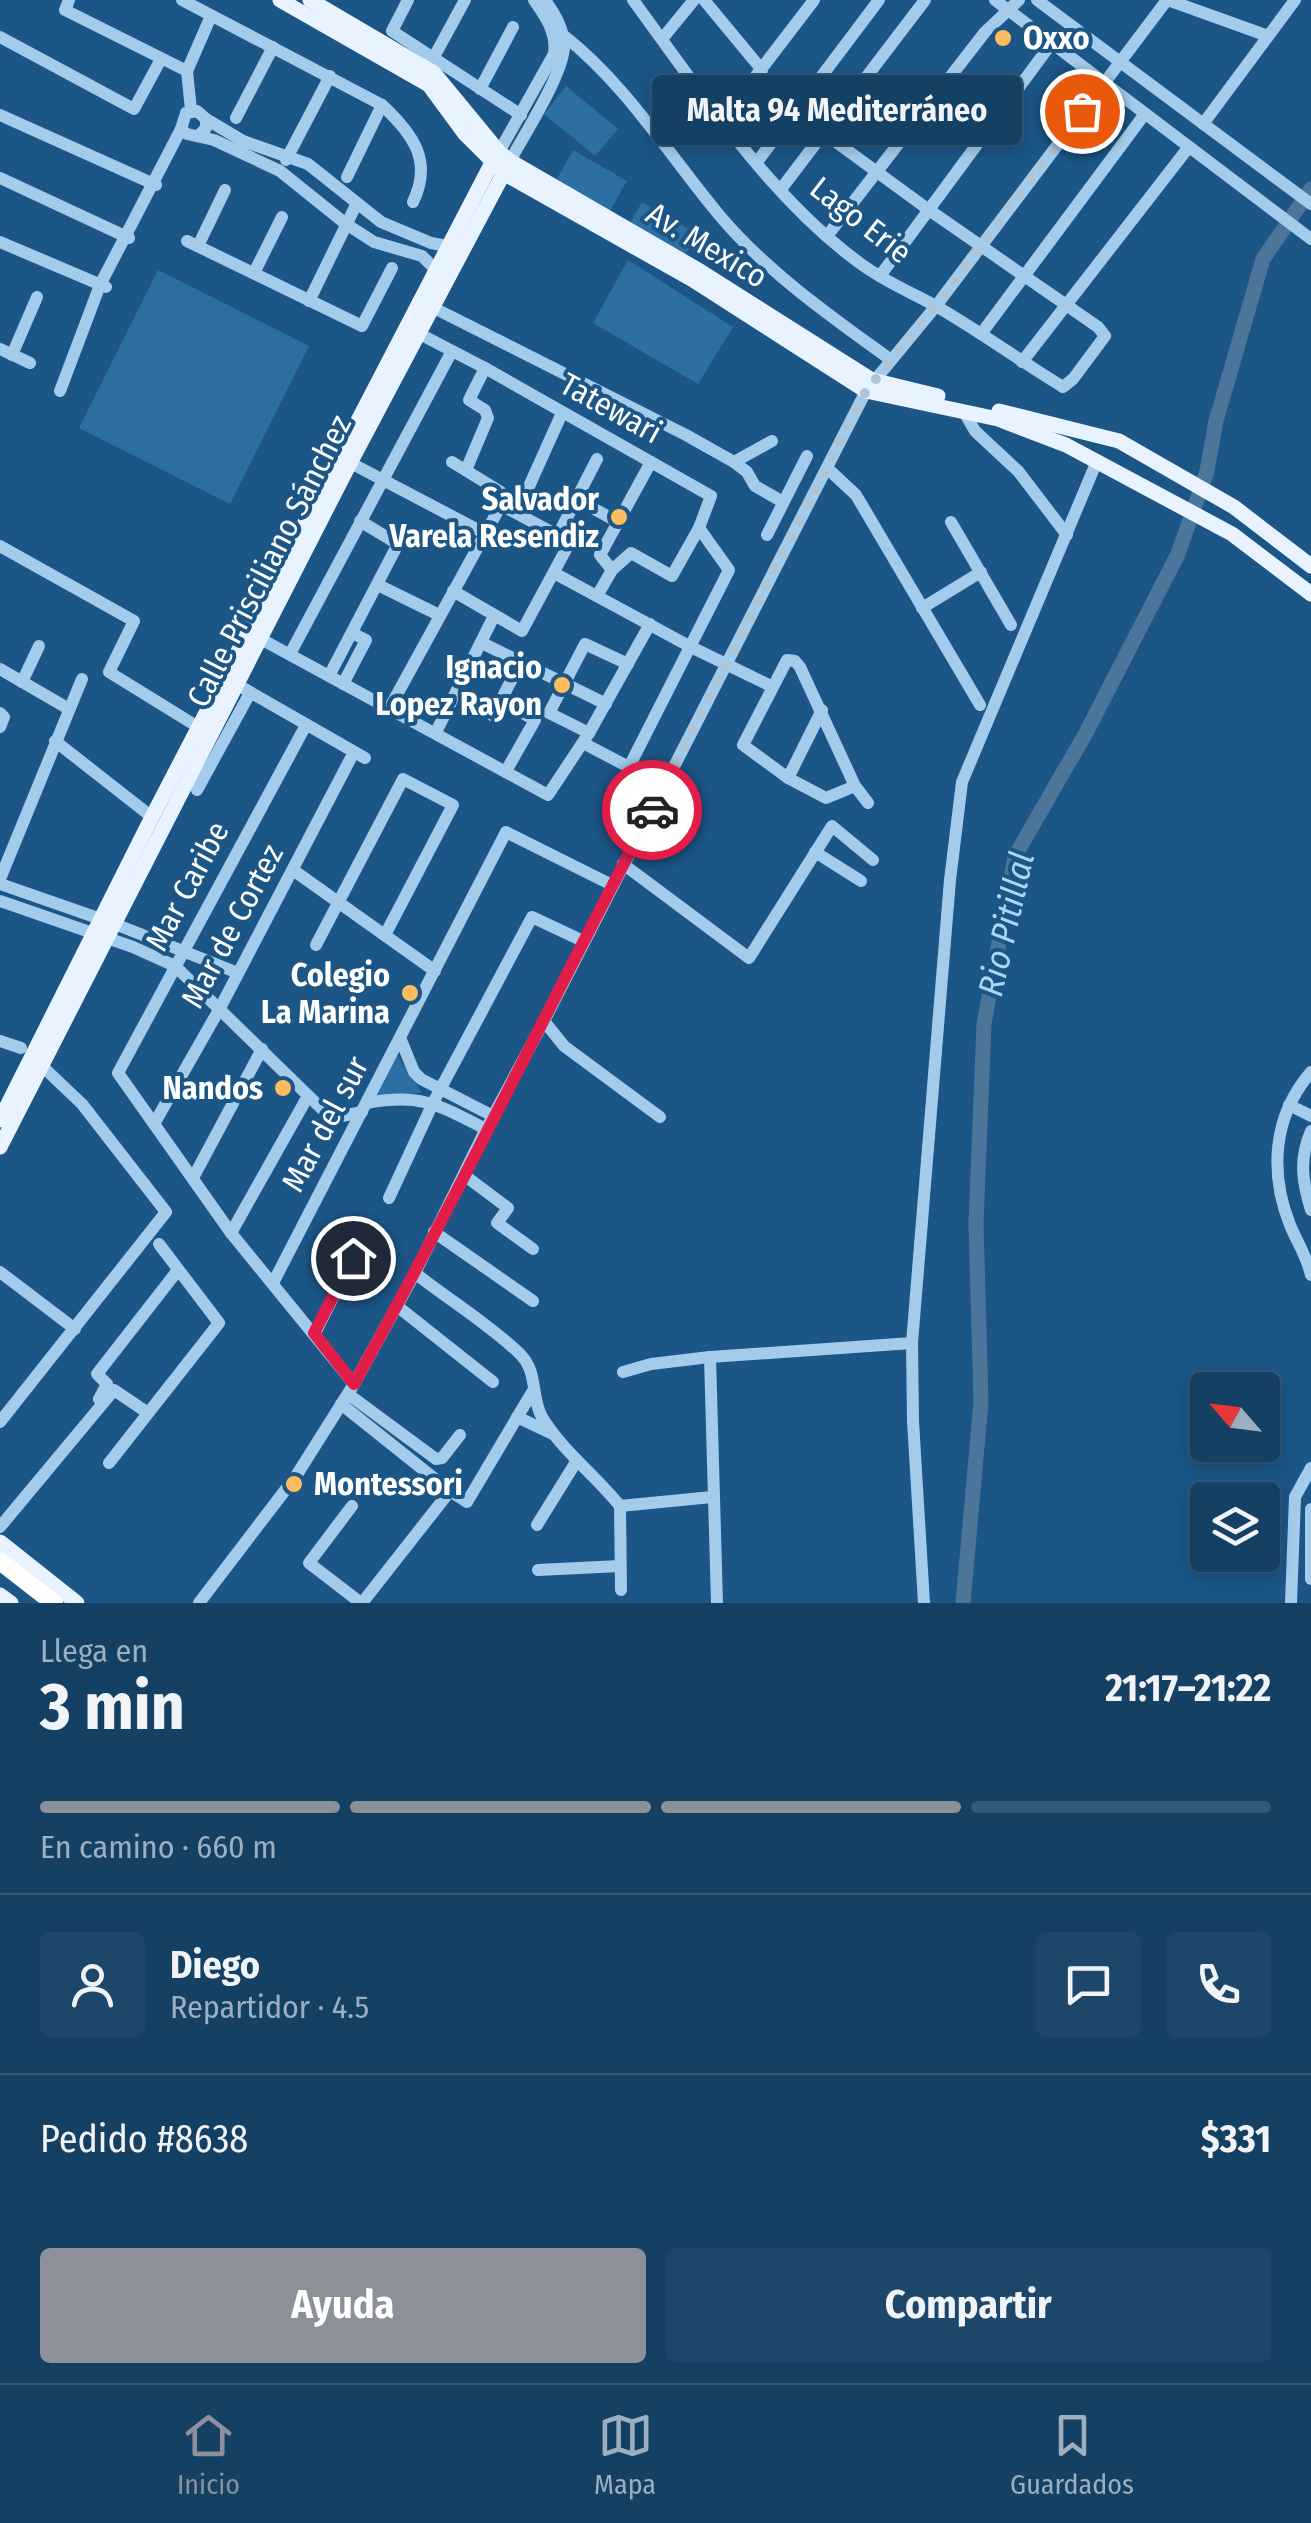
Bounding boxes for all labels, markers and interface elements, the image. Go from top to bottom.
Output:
place label: Oxxo [1023,19,1090,57]
marker: Oxxo [992,27,1014,49]
pin [1040,69,1125,154]
callout: Malta 94 Mediterráneo [652,76,1022,146]
icon: bag [1055,84,1110,139]
text: Malta 94 Mediterráneo [687,91,987,129]
street label: Lago Erie [803,169,919,271]
street label: Av. Mexico [640,194,774,296]
street label: Tatewari [554,365,668,451]
street label: Calle Prisciliano Sánchez [179,409,359,713]
place label: Salvador Varela Resendiz [389,480,599,555]
marker: Salvador Varela Resendiz [608,506,630,528]
place label: Ignacio Lopez Rayon [375,648,542,723]
marker: Ignacio Lopez Rayon [551,674,573,696]
courier [602,760,702,860]
icon: car [625,783,680,838]
street label: Mar Caribe [137,815,237,957]
street label: Mar de Cortez [173,838,291,1014]
water label: Rio Pitillal [969,848,1043,1000]
place label: Colegio La Marina [261,956,390,1031]
marker: Colegio La Marina [399,982,421,1004]
street label: Mar del sur [274,1050,376,1198]
place label: Nandos [163,1069,263,1107]
marker: Nandos [272,1077,294,1099]
pin [311,1216,396,1301]
icon: home [326,1231,381,1286]
north arrow [1190,1372,1280,1462]
map controls [1190,1372,1280,1572]
place label: Montessori [314,1465,463,1503]
marker: Montessori [283,1473,305,1495]
button: layers [1190,1482,1280,1572]
text: Llega en [40,1632,148,1670]
text: 21:17–21:22 [1105,1665,1271,1711]
text: 3 min [40,1668,185,1746]
text: En camino · 660 m [40,1828,277,1866]
button: person [40,1932,145,2037]
button: chat [1036,1932,1141,2037]
button: phone [1166,1932,1271,2037]
text: Diego [170,1942,260,1988]
text: Repartidor · 4.5 [170,1988,369,2026]
text: Pedido #8638 [40,2116,248,2162]
text: $331 [1201,2116,1271,2162]
button: Ayuda [40,2248,646,2363]
button: Compartir [666,2248,1271,2363]
tab: Inicio [177,2408,240,2501]
tab: Mapa [594,2408,656,2501]
tab: Guardados [1010,2408,1134,2501]

